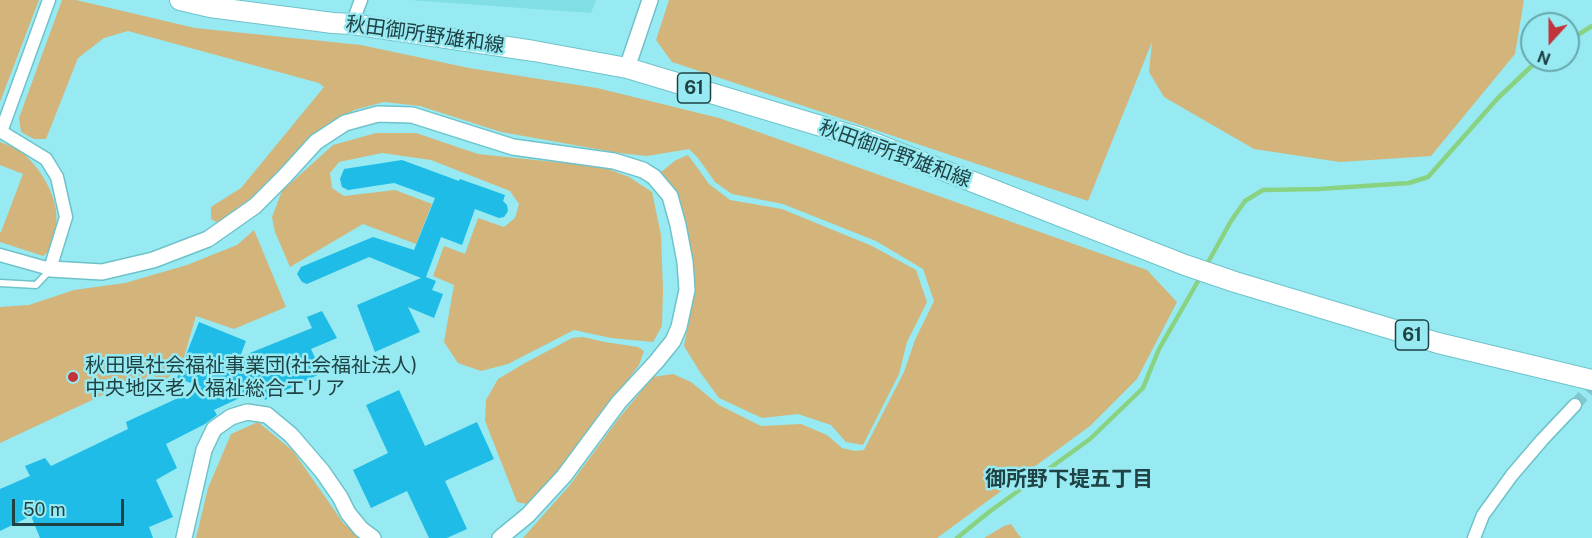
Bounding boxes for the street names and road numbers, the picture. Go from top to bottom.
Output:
street label: 秋田御所野雄和線 [344,12,506,58]
road number: 61 [678,73,710,103]
street label: 秋田御所野雄和線 [816,115,974,193]
road number: 61 [1396,320,1428,350]

